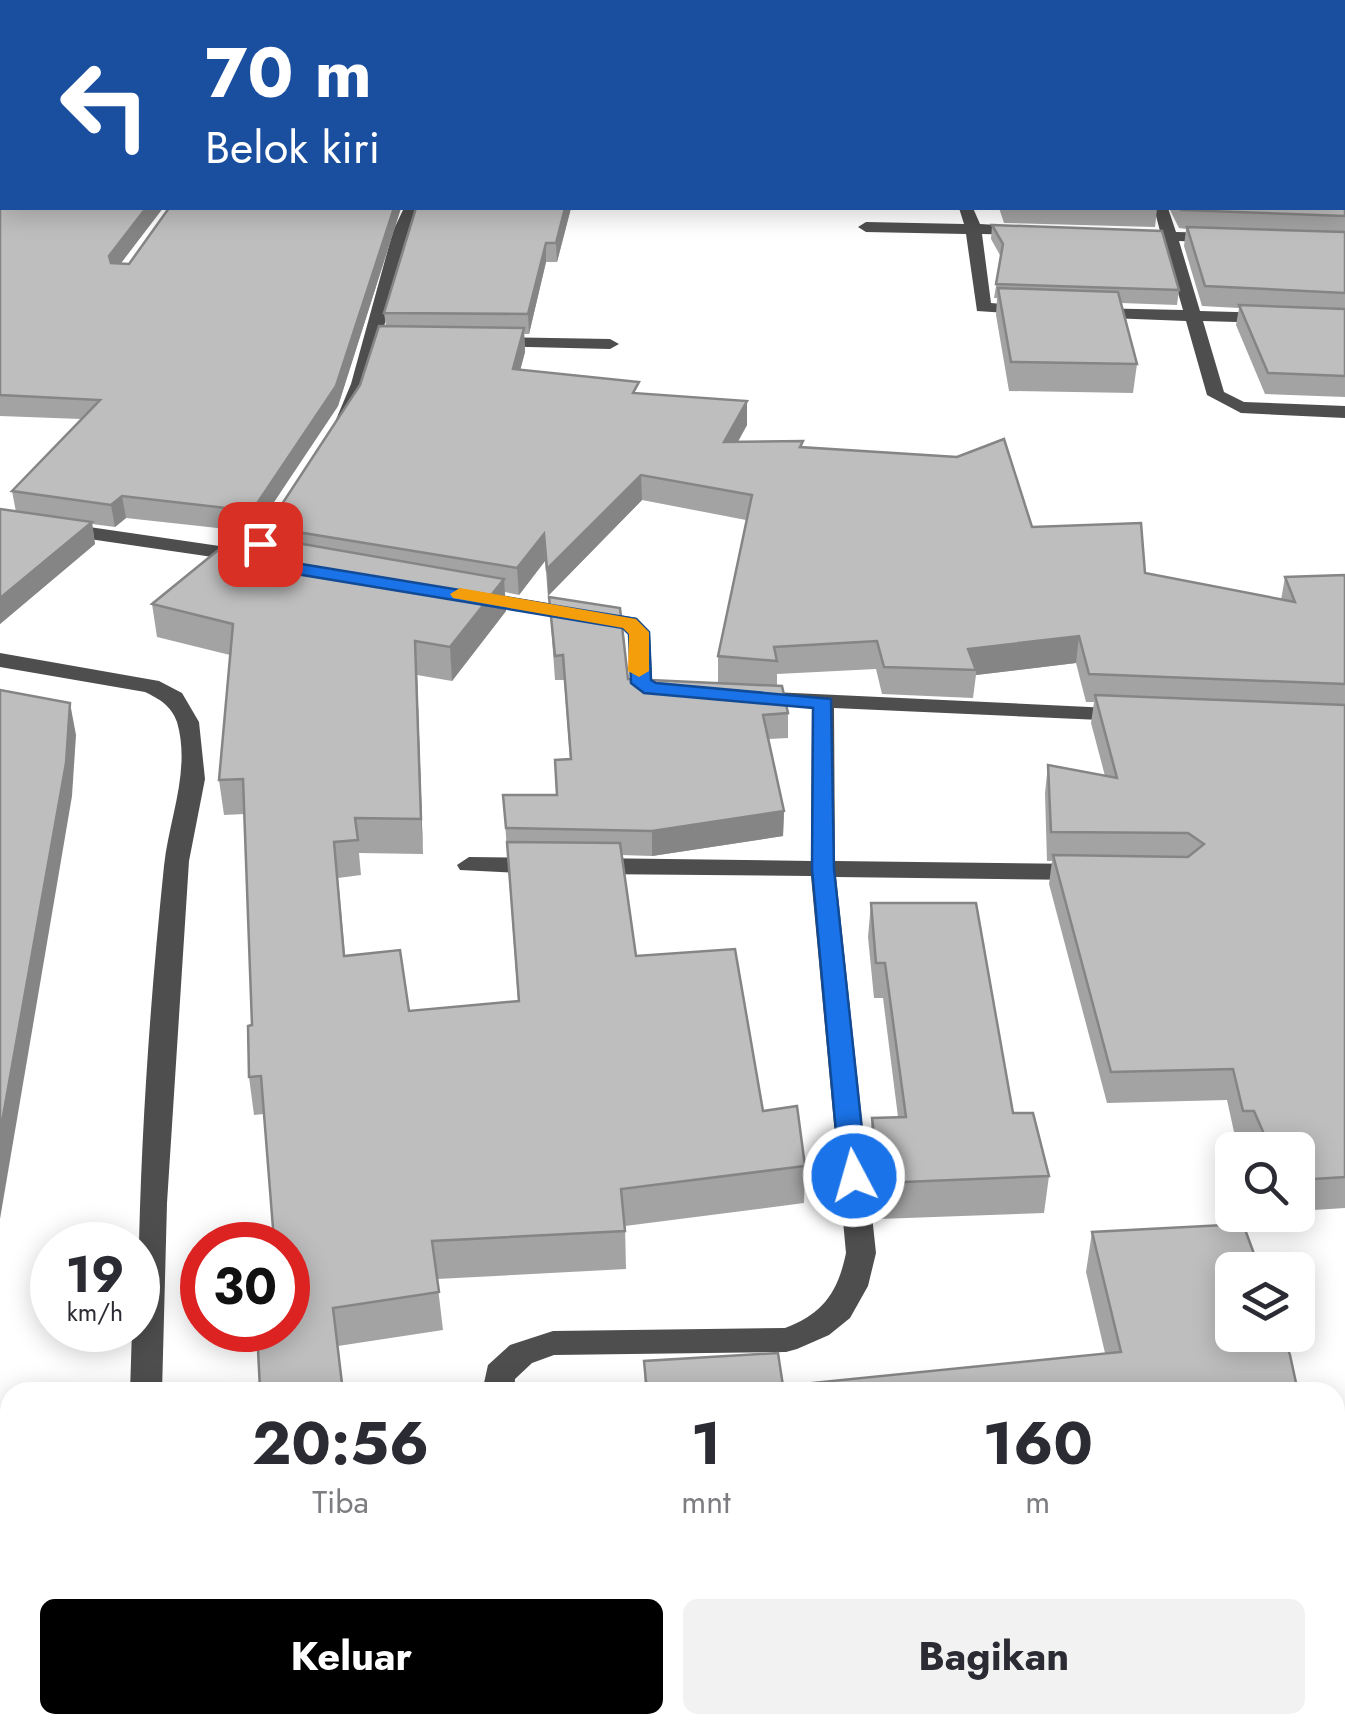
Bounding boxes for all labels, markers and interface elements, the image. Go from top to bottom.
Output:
text: 70 m [205,22,372,123]
icon: left [40,40,170,170]
text: Belok kiri [205,115,380,180]
pin [218,502,303,587]
icon: arrive [233,517,288,572]
position arrow [802,1124,906,1228]
map controls [1215,1132,1315,1352]
button: search [1215,1132,1315,1232]
speed limit sign: 30 [180,1222,310,1352]
text: 19 [66,1238,124,1311]
button: layers [1215,1252,1315,1352]
text: km/h [67,1294,123,1330]
text: 20:56 [252,1400,429,1487]
text: 1 [691,1400,721,1487]
text: 160 [983,1400,1093,1487]
text: Tiba [312,1479,369,1525]
text: mnt [681,1479,731,1525]
text: m [1025,1479,1050,1525]
button: Keluar [40,1599,663,1714]
button: Bagikan [683,1599,1305,1714]

